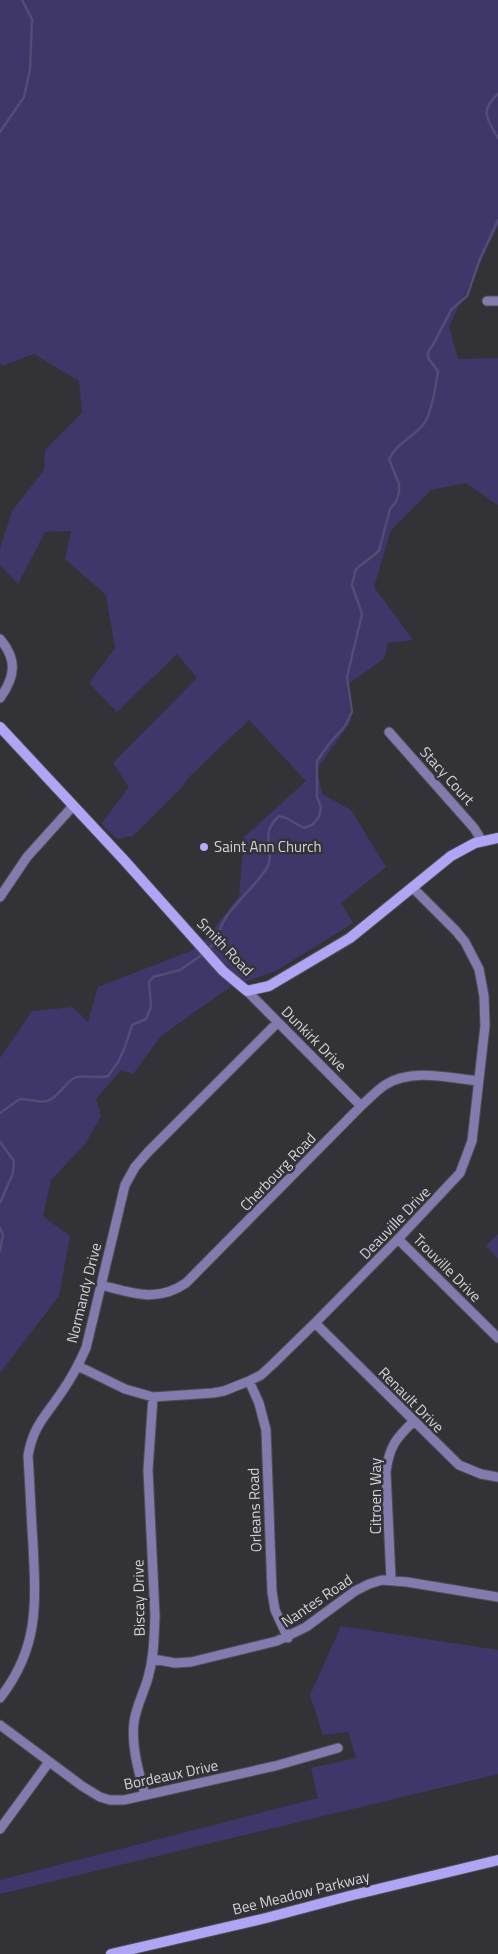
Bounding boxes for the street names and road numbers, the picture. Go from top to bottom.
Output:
street label: Stacy Court [415,741,481,811]
street label: Smith Road [192,912,259,981]
street label: Dunkirk Drive [276,1001,352,1077]
street label: Cherbourg Road [234,1127,321,1216]
street label: Deauville Drive [354,1181,436,1264]
street label: Trouville Drive [408,1228,487,1307]
street label: Normandy Drive [60,1240,107,1345]
street label: Renault Drive [373,1361,450,1438]
street label: Citroen Way [364,1458,387,1534]
street label: Orleans Road [242,1467,267,1553]
street label: Biscay Drive [126,1559,151,1637]
street label: Nantes Road [277,1568,357,1633]
street label: Bordeaux Drive [122,1753,220,1796]
street label: Bee Meadow Parkway [230,1864,372,1921]

